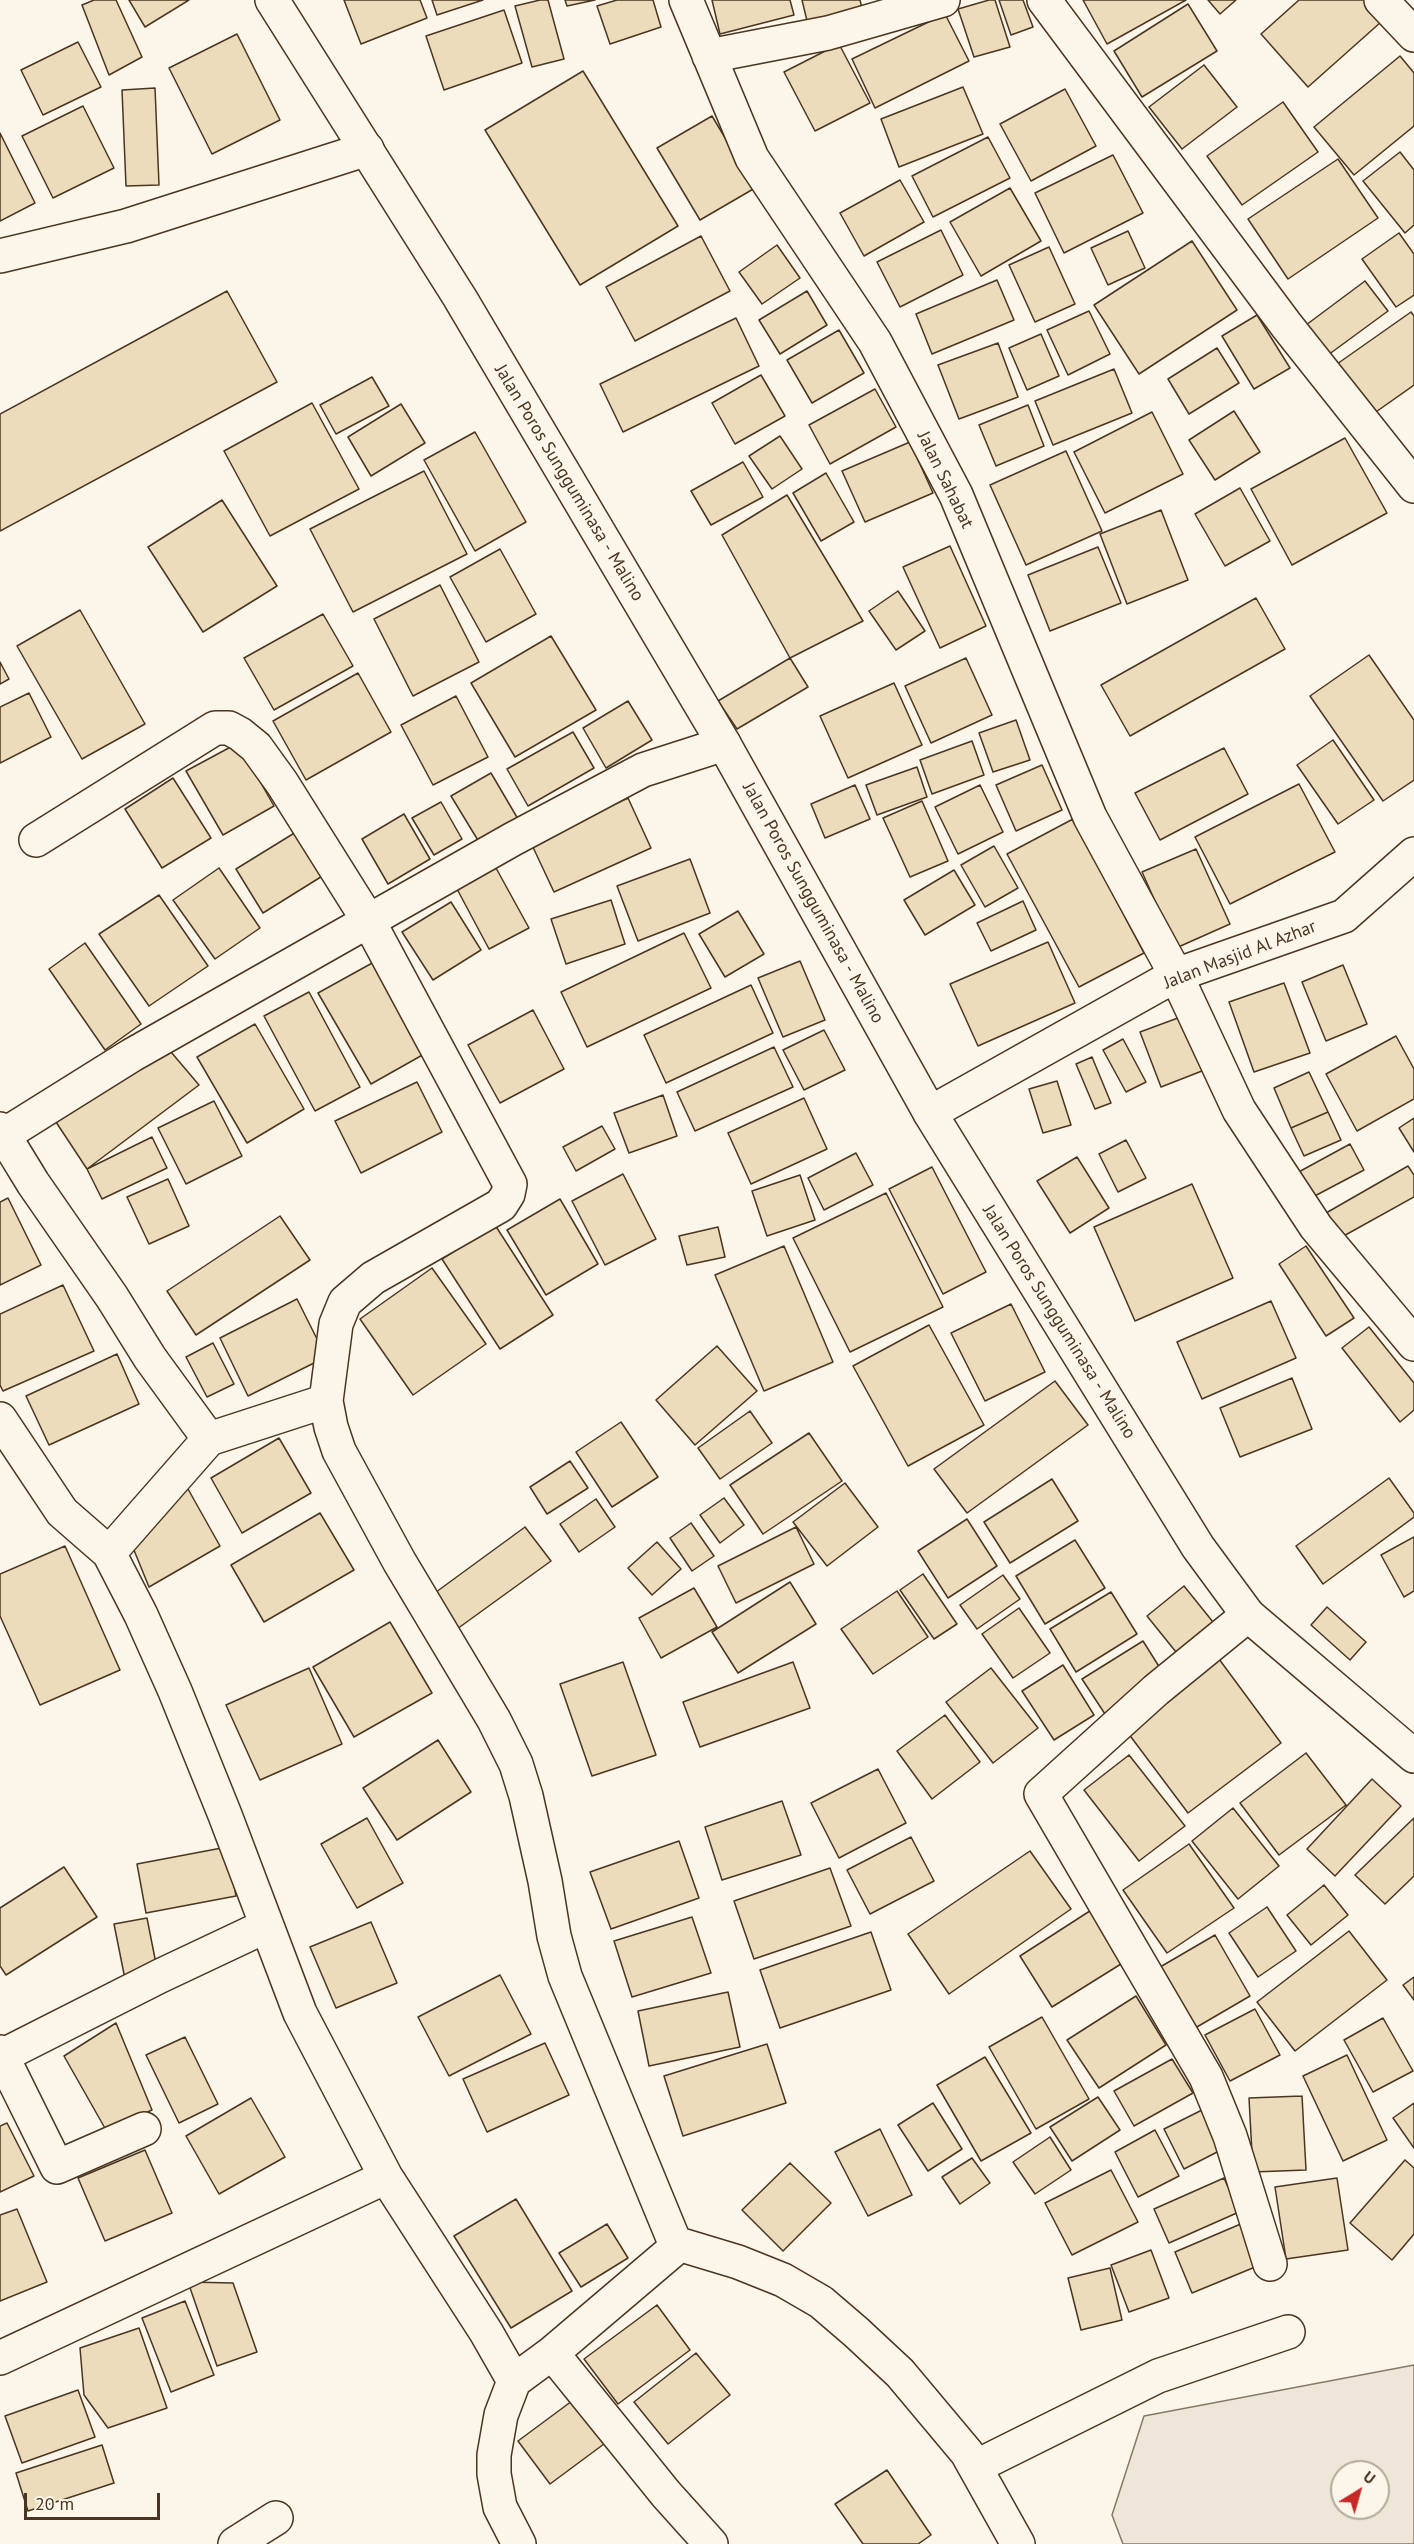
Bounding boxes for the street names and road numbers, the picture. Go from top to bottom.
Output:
street label: Jalan Poros Sungguminasa - Malino [490,361,648,605]
street label: Jalan Sahabat [912,428,978,532]
street label: Jalan Poros Sungguminasa - Malino [738,779,888,1027]
street label: Jalan Masjid Al Azhar [1161,916,1319,994]
street label: Jalan Poros Sungguminasa - Malino [978,1201,1140,1443]

